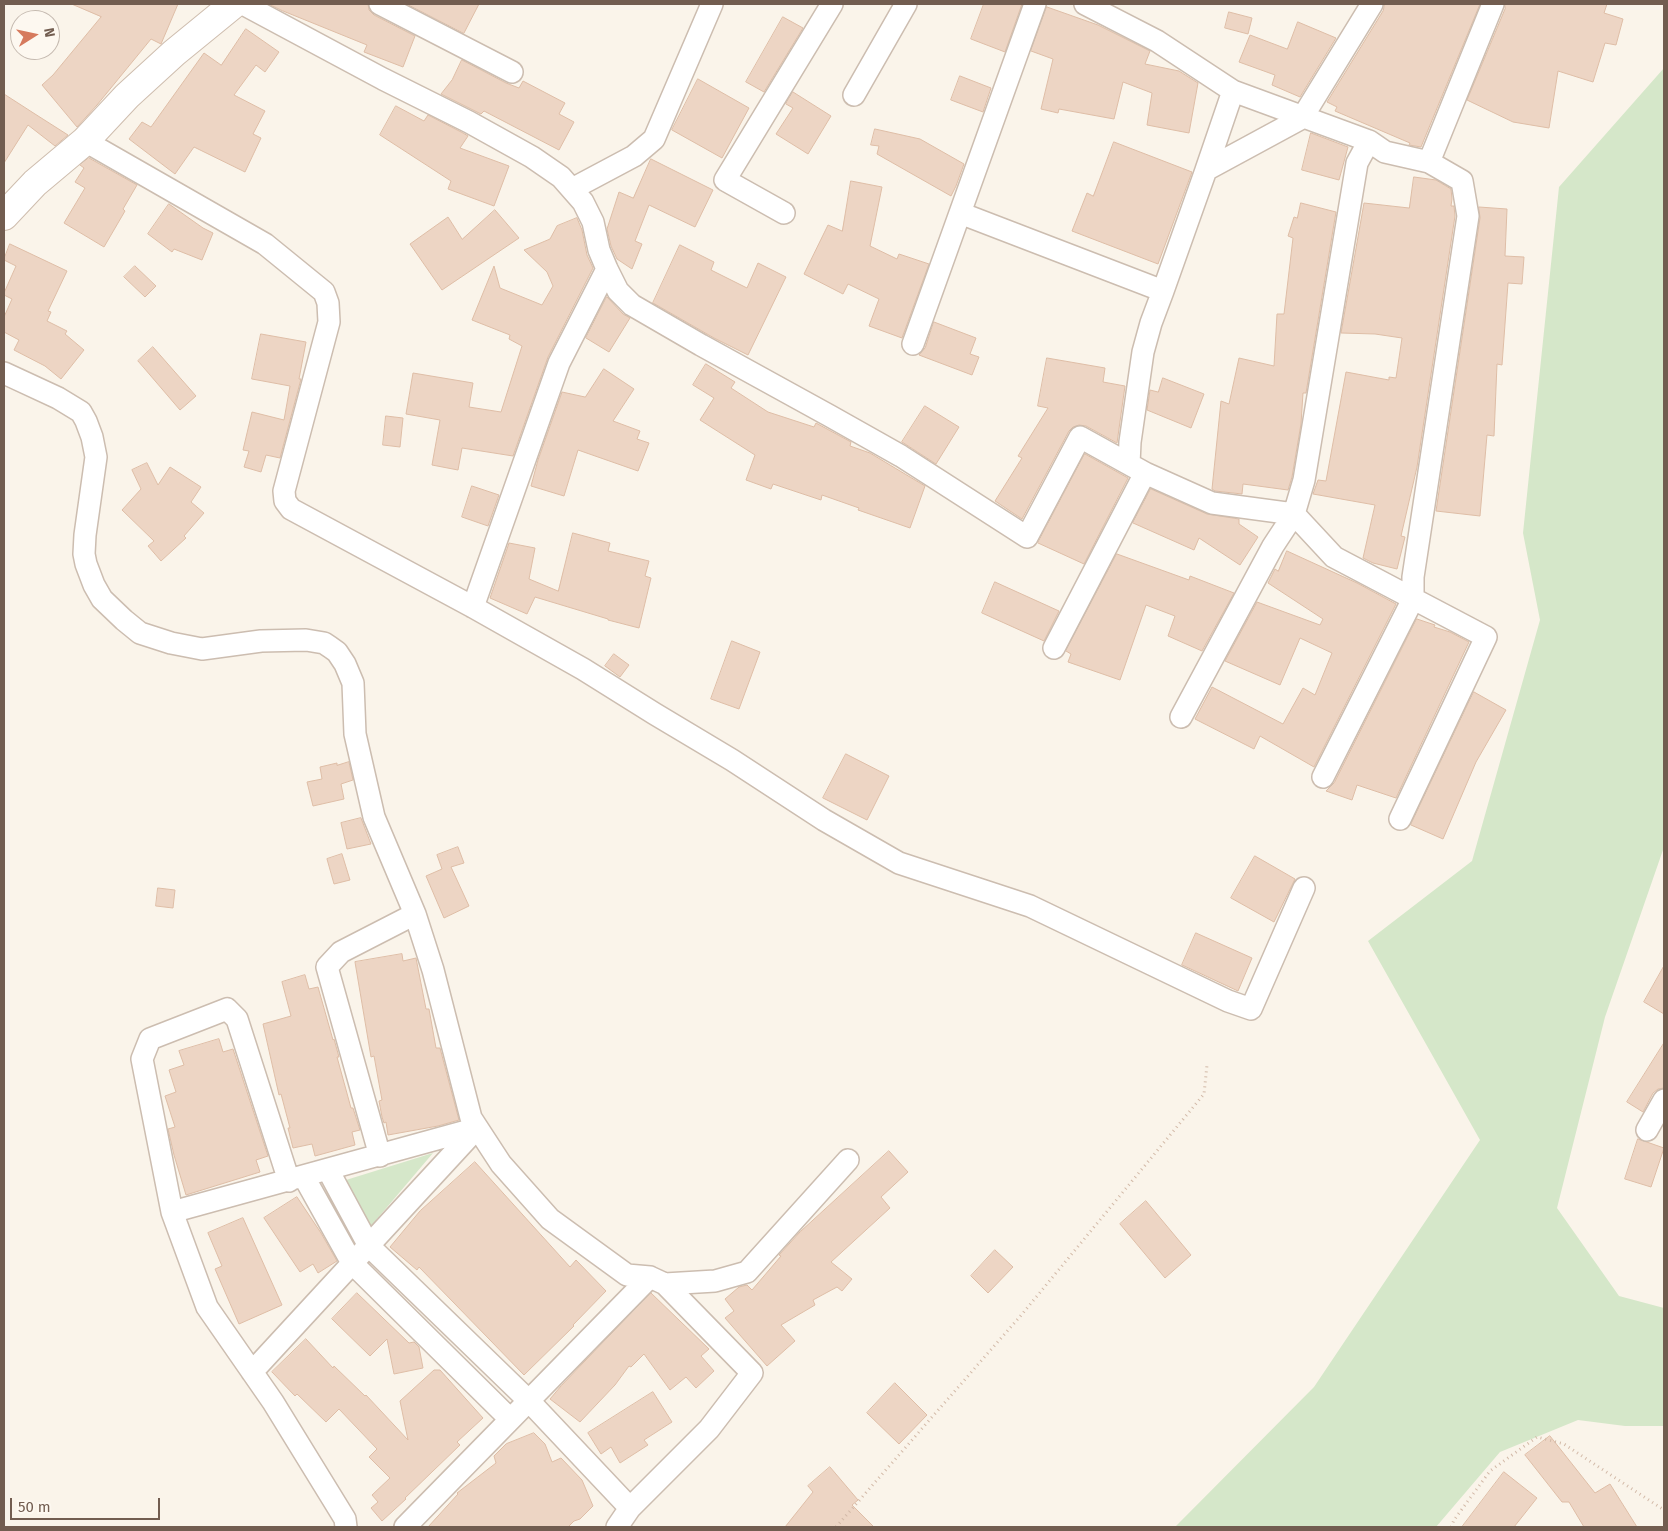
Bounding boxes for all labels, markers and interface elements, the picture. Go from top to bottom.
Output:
north arrow [10,10,60,60]
text: N [40,26,58,39]
scale bar [12,1488,162,1520]
text: 50 m [18,1498,51,1516]

